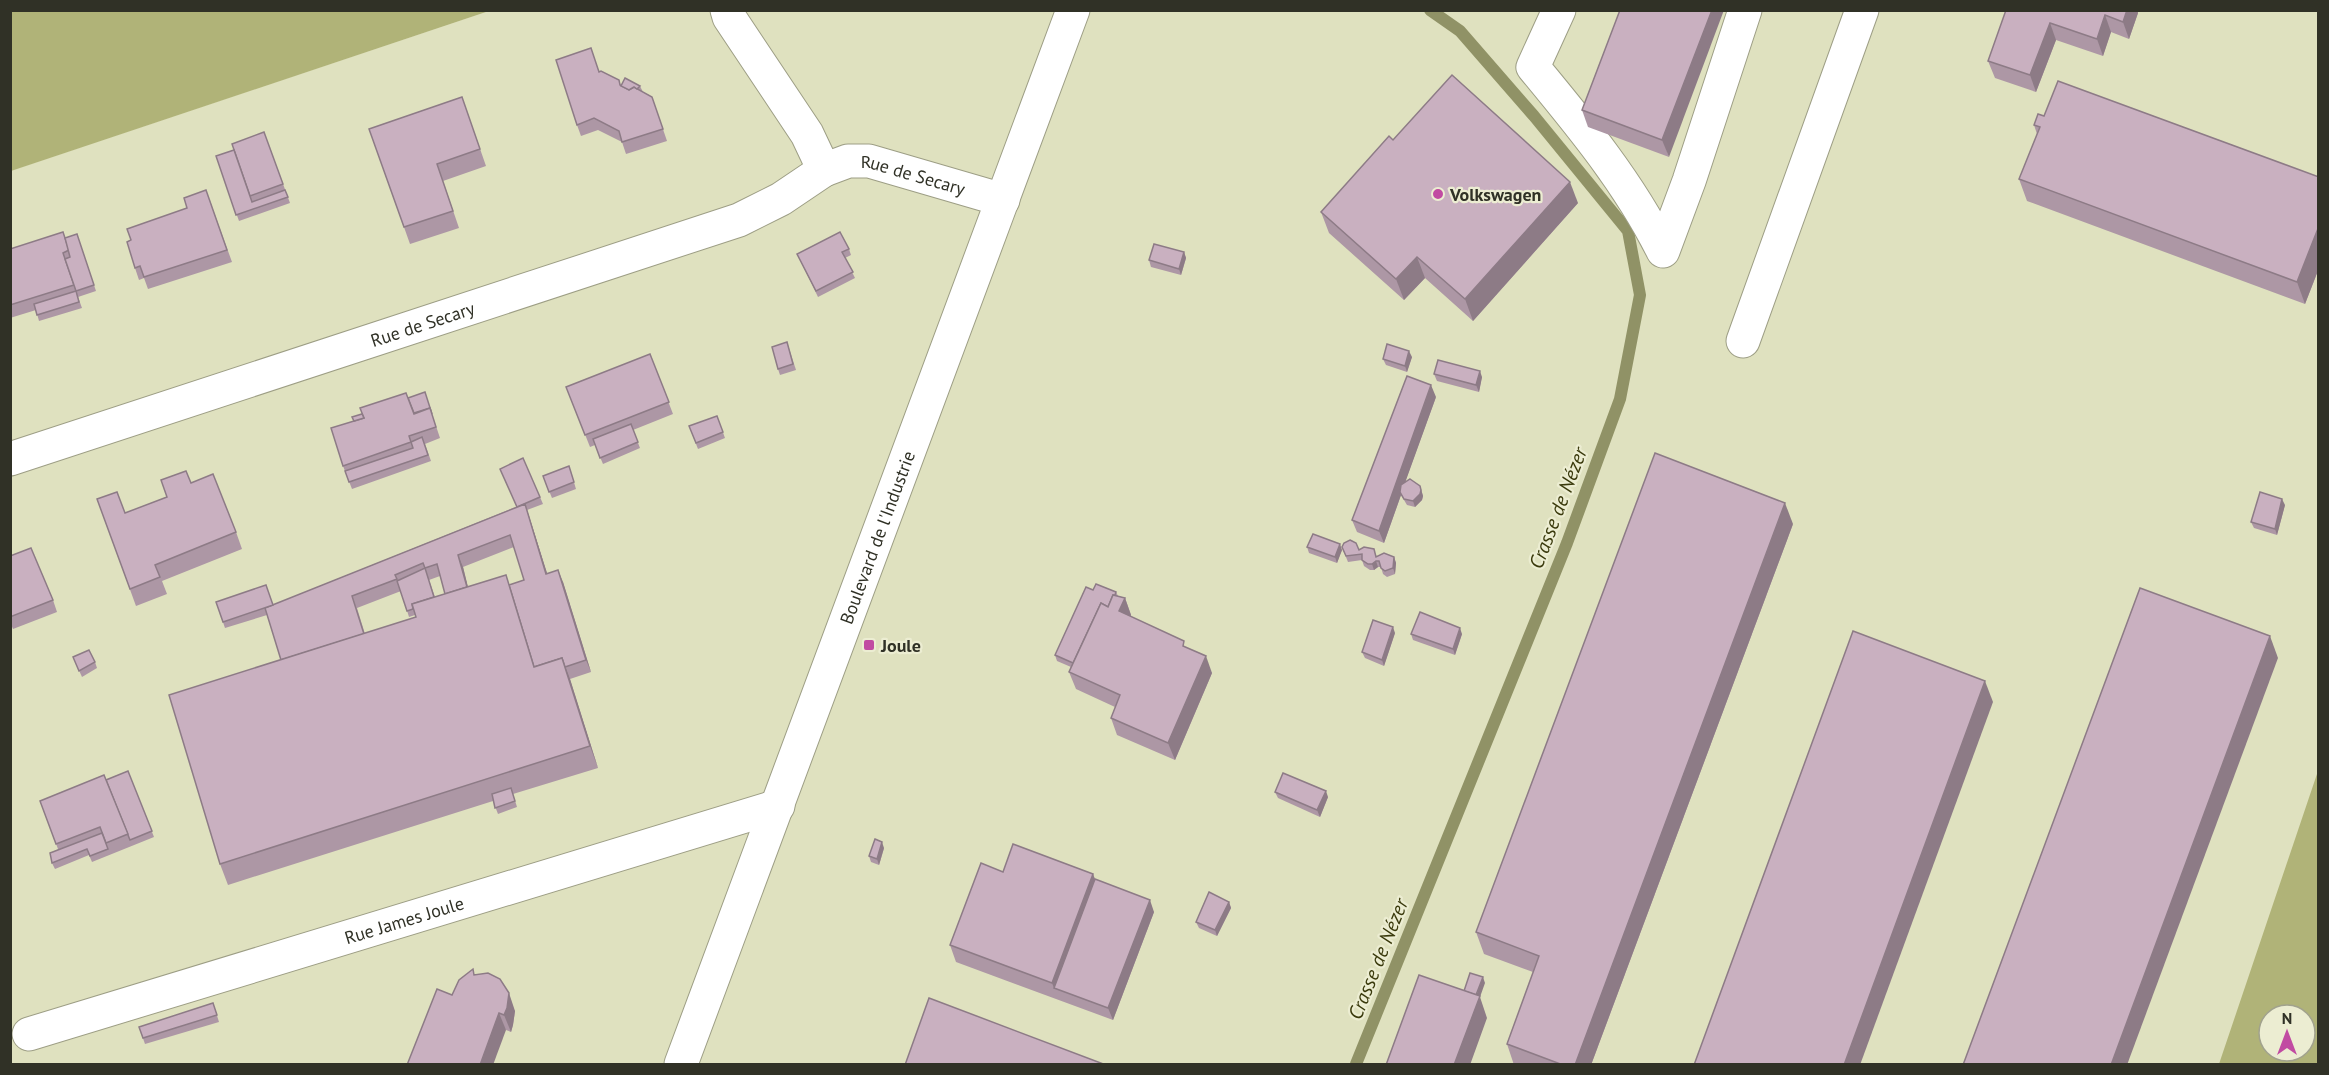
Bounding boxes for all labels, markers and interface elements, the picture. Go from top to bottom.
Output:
street label: Rue de Secary [861,150,968,200]
place label: Volkswagen [1449,183,1541,206]
marker: Volkswagen [1431,187,1445,201]
street label: Rue de Secary [368,296,478,352]
water label: Crasse de Nézer [1523,442,1594,572]
street label: Boulevard de l'Industrie [834,447,920,627]
place label: Joule [880,634,921,657]
marker: Joule [862,638,876,652]
street label: Rue James Joule [342,891,466,949]
water label: Crasse de Nézer [1342,893,1415,1023]
north arrow [2257,1003,2317,1063]
text: N [2282,1008,2292,1028]

